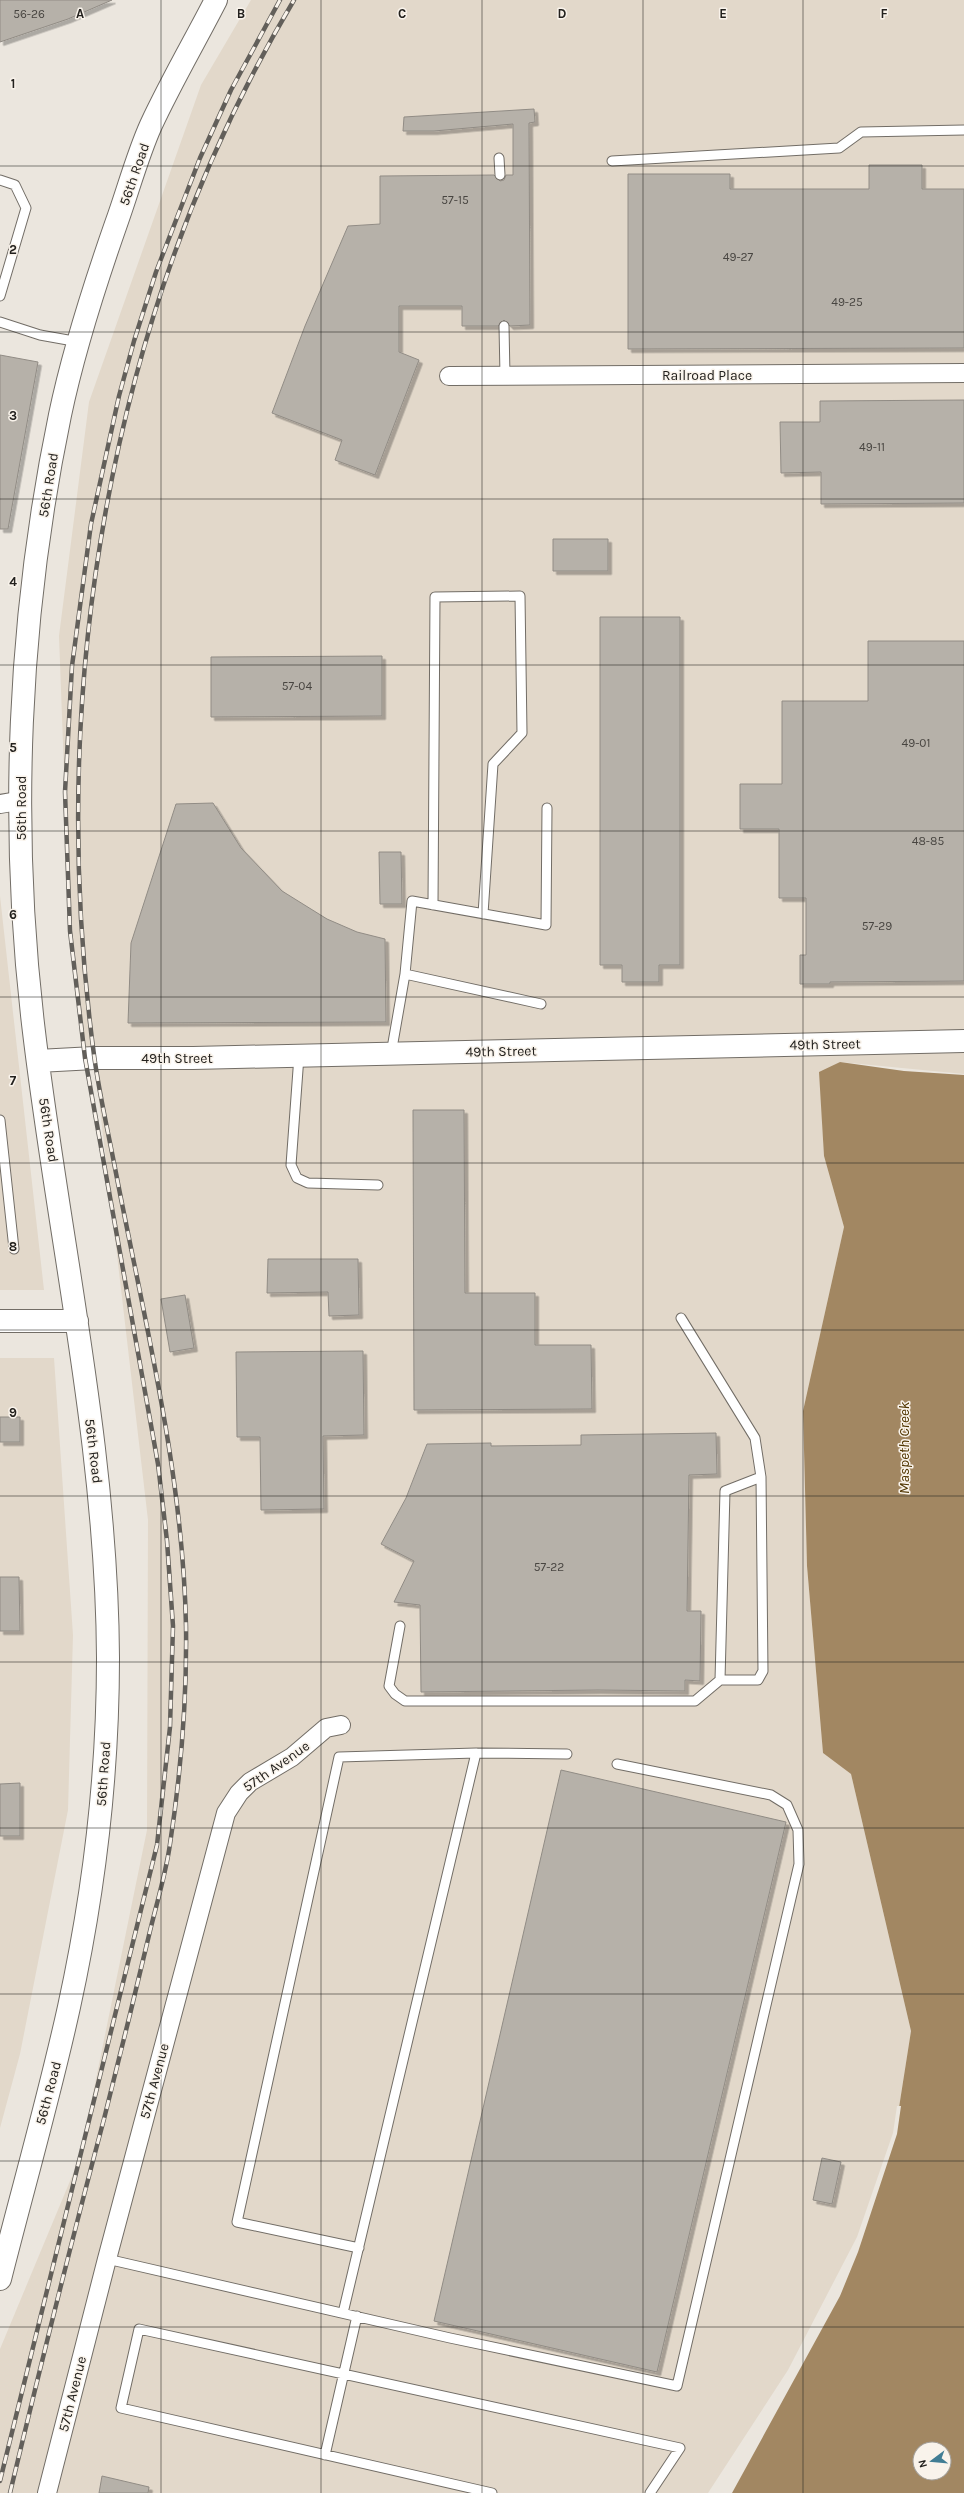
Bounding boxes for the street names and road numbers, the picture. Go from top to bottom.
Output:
street label: 56th Road [116,141,153,208]
street label: Railroad Place [662,367,752,384]
street label: 56th Road [35,452,62,519]
street label: 56th Road [13,775,30,841]
street label: 49th Street [789,1035,861,1054]
street label: 49th Street [465,1042,537,1061]
street label: 49th Street [141,1050,213,1067]
street label: 56th Road [35,1097,62,1164]
street label: 56th Road [81,1418,106,1484]
street label: 57th Avenue [240,1737,313,1796]
street label: 56th Road [93,1741,114,1807]
street label: 57th Avenue [136,2041,173,2121]
street label: 56th Road [32,2059,65,2127]
street label: 57th Avenue [55,2354,90,2434]

